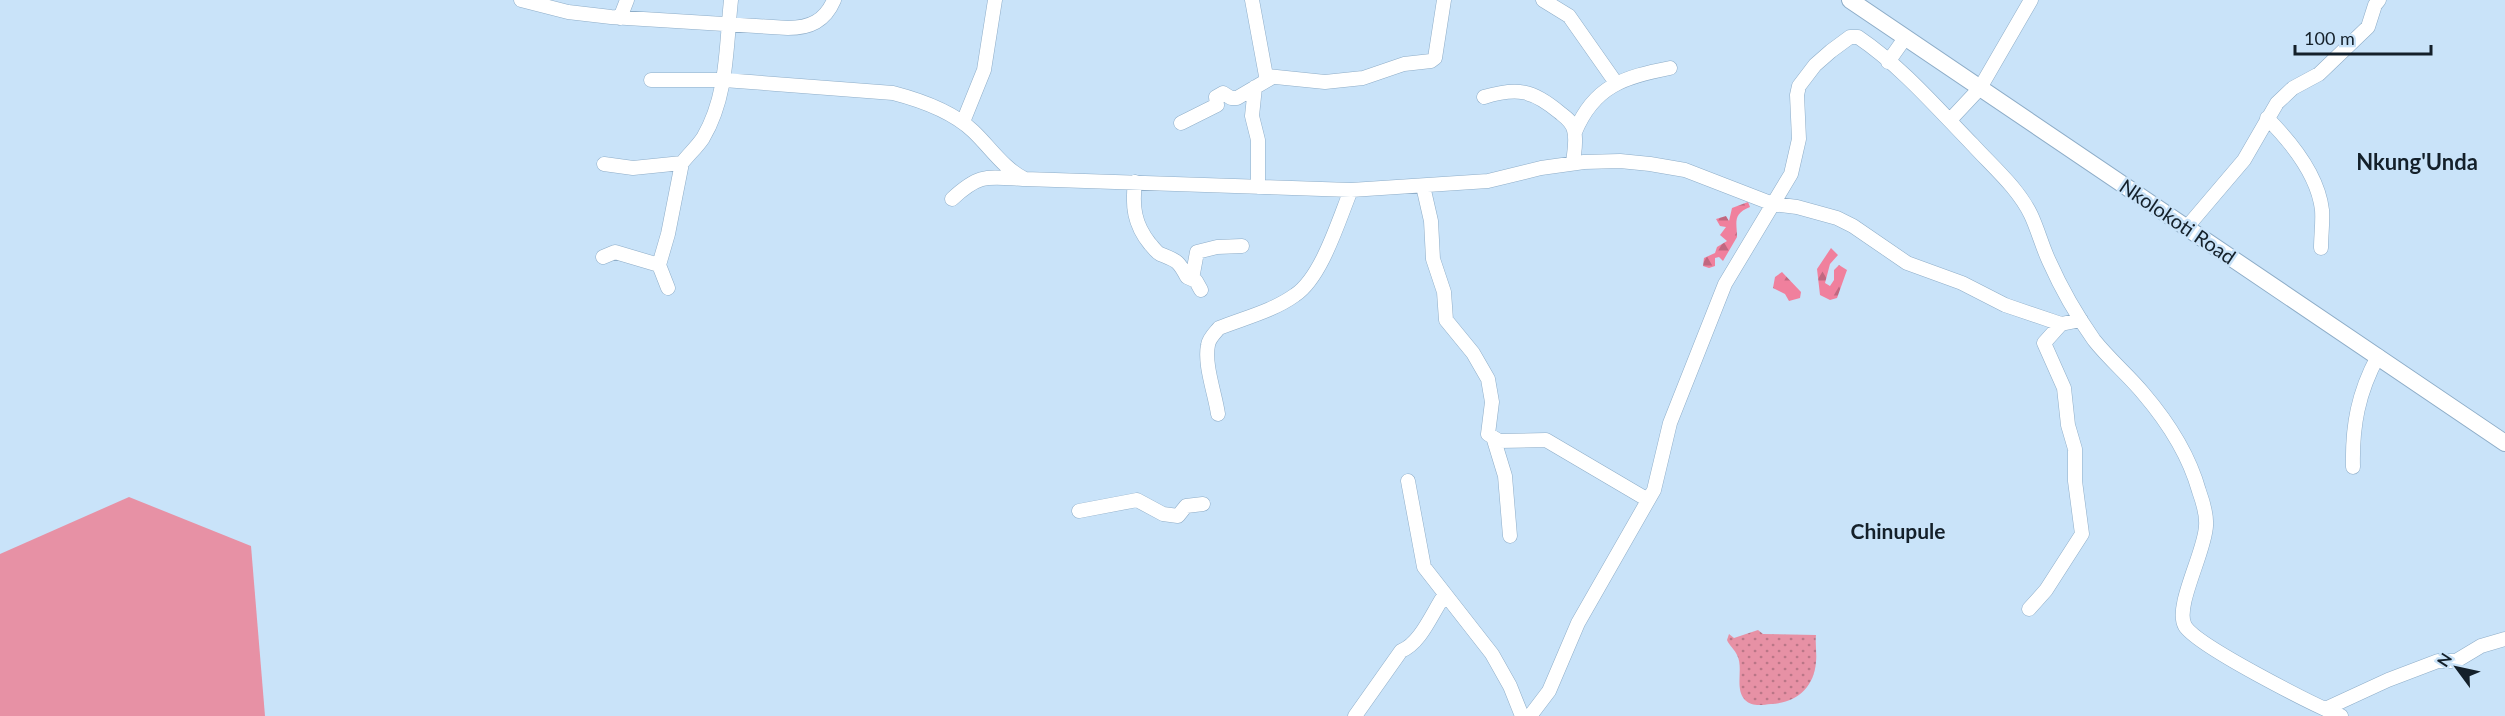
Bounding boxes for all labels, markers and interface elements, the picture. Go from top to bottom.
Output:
scale bar [2295,18,2432,56]
text: 100 m [2304,27,2355,49]
district label: Nkung'Unda [2356,148,2478,175]
street label: Nkolokoti Road [2115,173,2241,269]
district label: Chinupule [1851,518,1945,543]
north arrow [2427,638,2487,698]
text: N [2433,649,2455,670]

